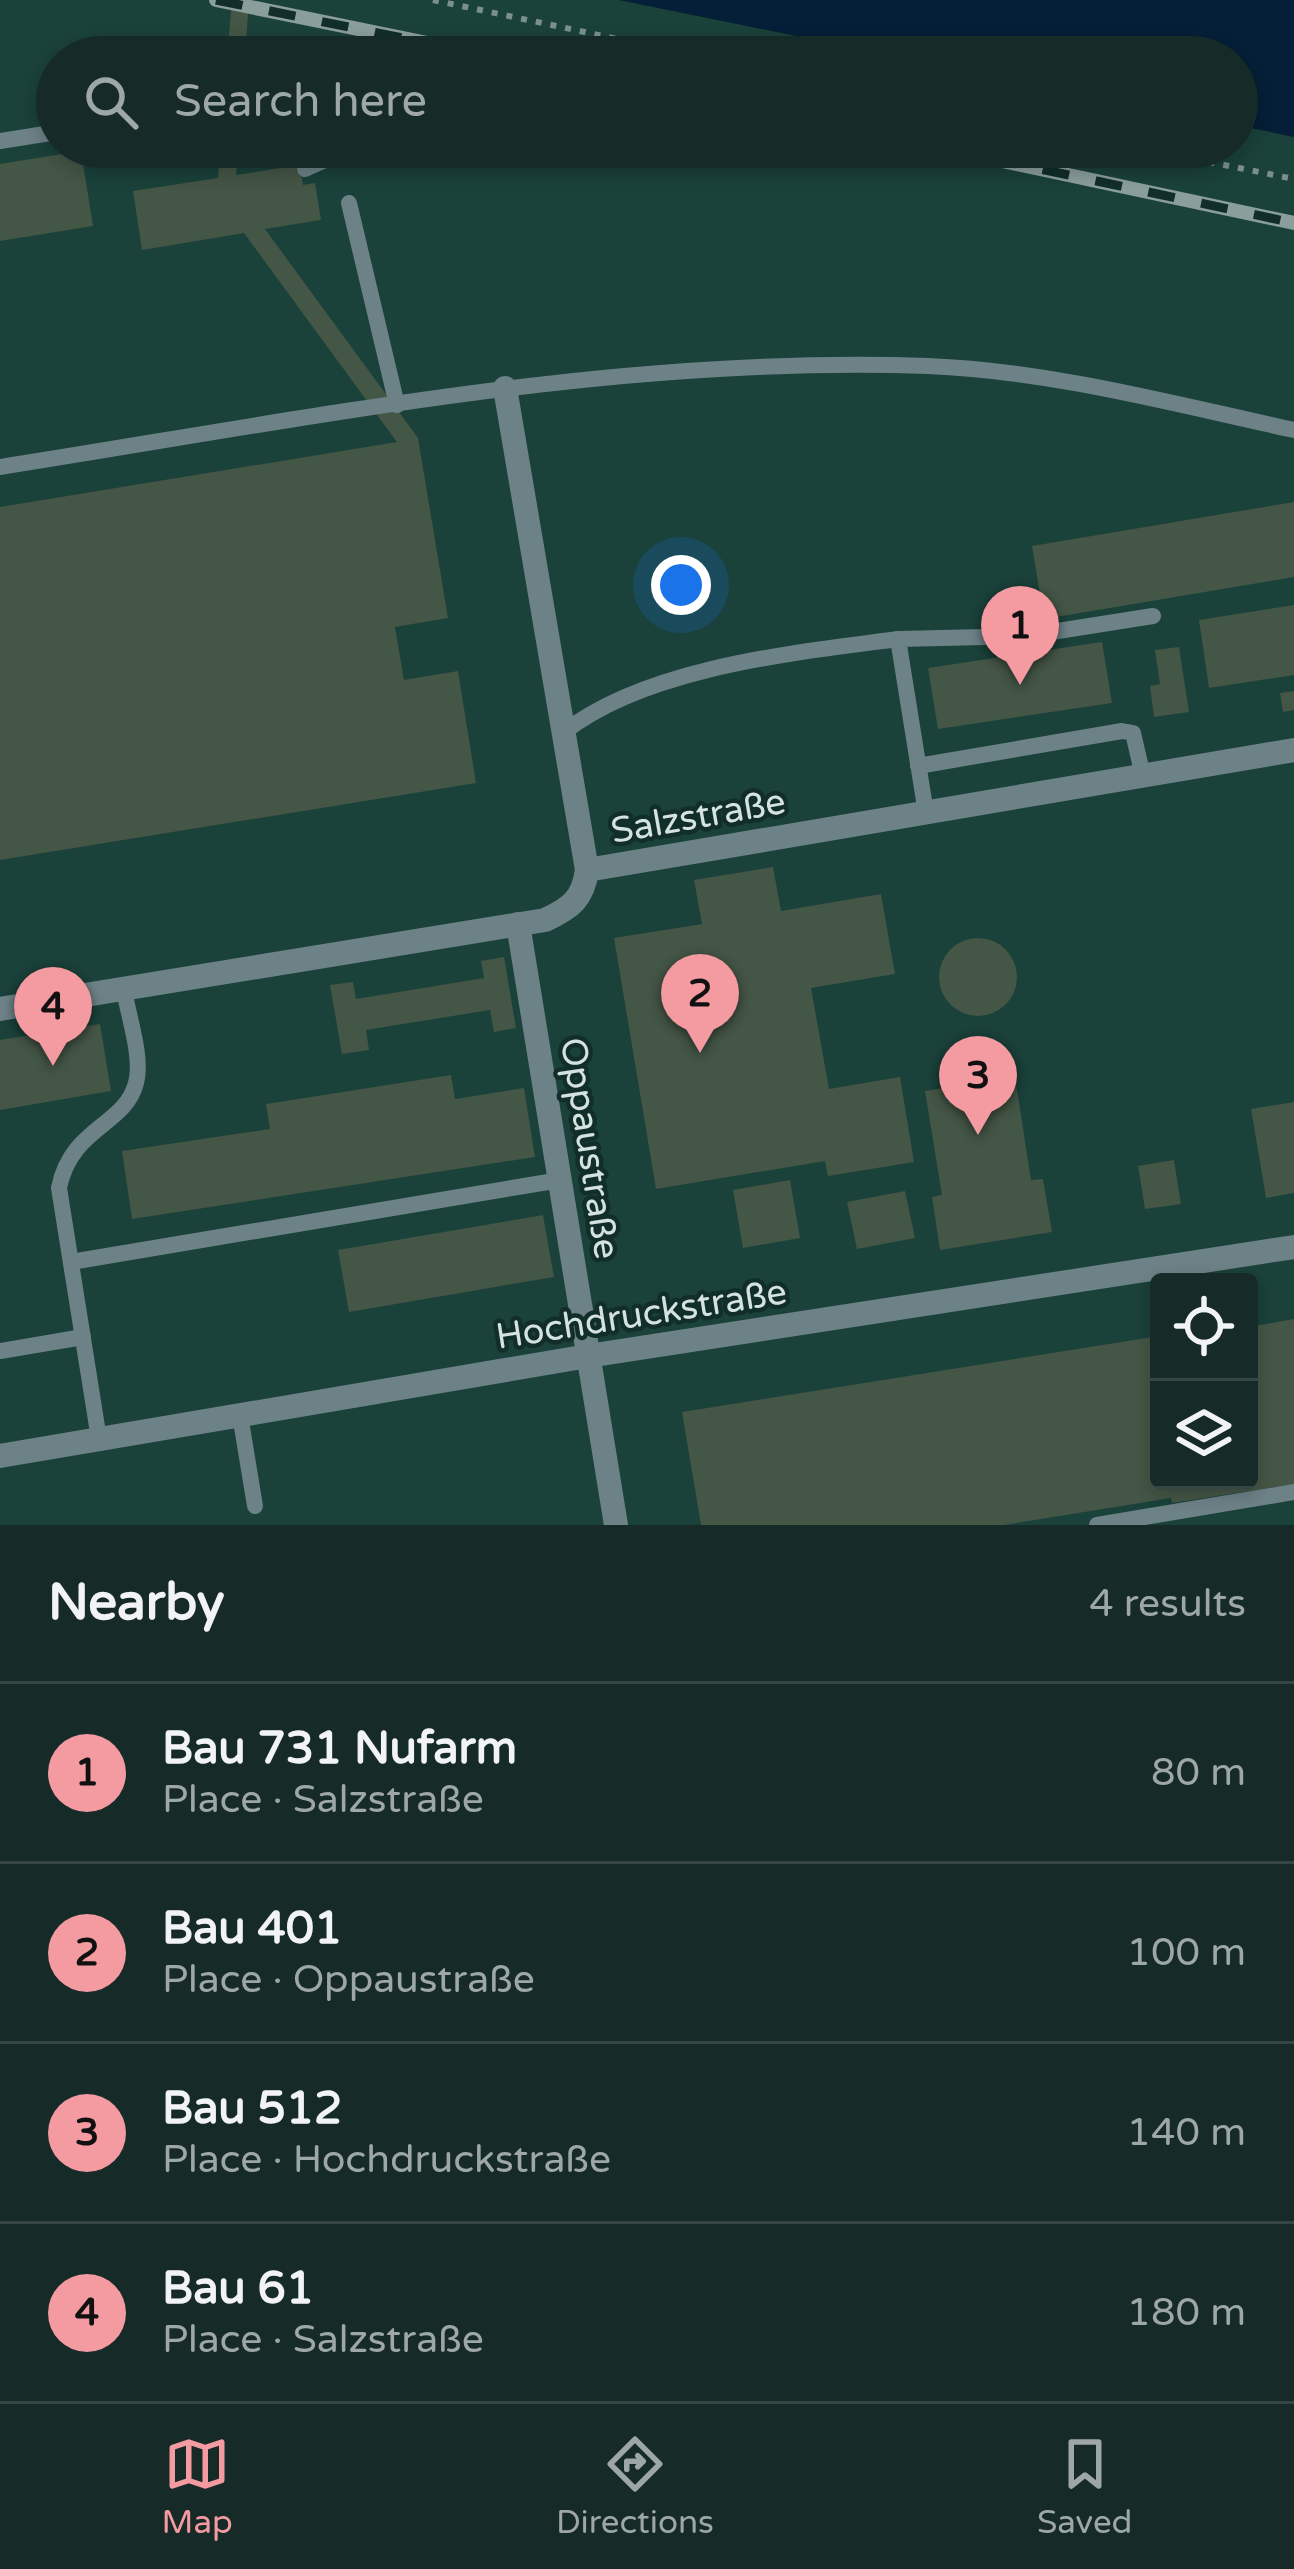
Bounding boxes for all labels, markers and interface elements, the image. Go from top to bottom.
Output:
search box [36,36,1258,168]
icon: search [78,69,144,135]
text: Search here [174,75,427,129]
your location [651,555,711,615]
pin: 1 [981,586,1059,685]
street label: Salzstraße [608,780,789,853]
pin: 2 [661,954,739,1053]
pin: 4 [14,967,92,1066]
street label: Oppaustraße [551,1034,628,1262]
pin: 3 [939,1036,1017,1135]
street label: Hochdruckstraße [493,1270,790,1359]
map controls [1150,1273,1258,1489]
button: locate [1150,1273,1258,1381]
button: layers [1150,1381,1258,1489]
text: Nearby [48,1572,225,1634]
text: 4 results [1089,1580,1246,1627]
text: Bau 731 Nufarm [162,1722,517,1776]
text: 1 [75,1749,99,1796]
text: 80 m [1151,1749,1246,1796]
text: Place · Salzstraße [162,1776,484,1823]
text: Bau 401 [162,1902,342,1956]
text: 2 [75,1929,99,1976]
text: 100 m [1127,1929,1246,1976]
text: Place · Oppaustraße [162,1956,535,2003]
text: Bau 512 [162,2082,342,2136]
text: 3 [75,2109,99,2156]
text: 140 m [1127,2109,1246,2156]
text: Place · Hochdruckstraße [162,2136,611,2183]
text: Bau 61 [162,2262,314,2316]
text: 4 [75,2289,99,2336]
text: 180 m [1127,2289,1246,2336]
text: Place · Salzstraße [162,2316,484,2363]
tab: Map [162,2431,233,2542]
tab: Directions [556,2431,714,2542]
tab: Saved [1037,2431,1132,2542]

